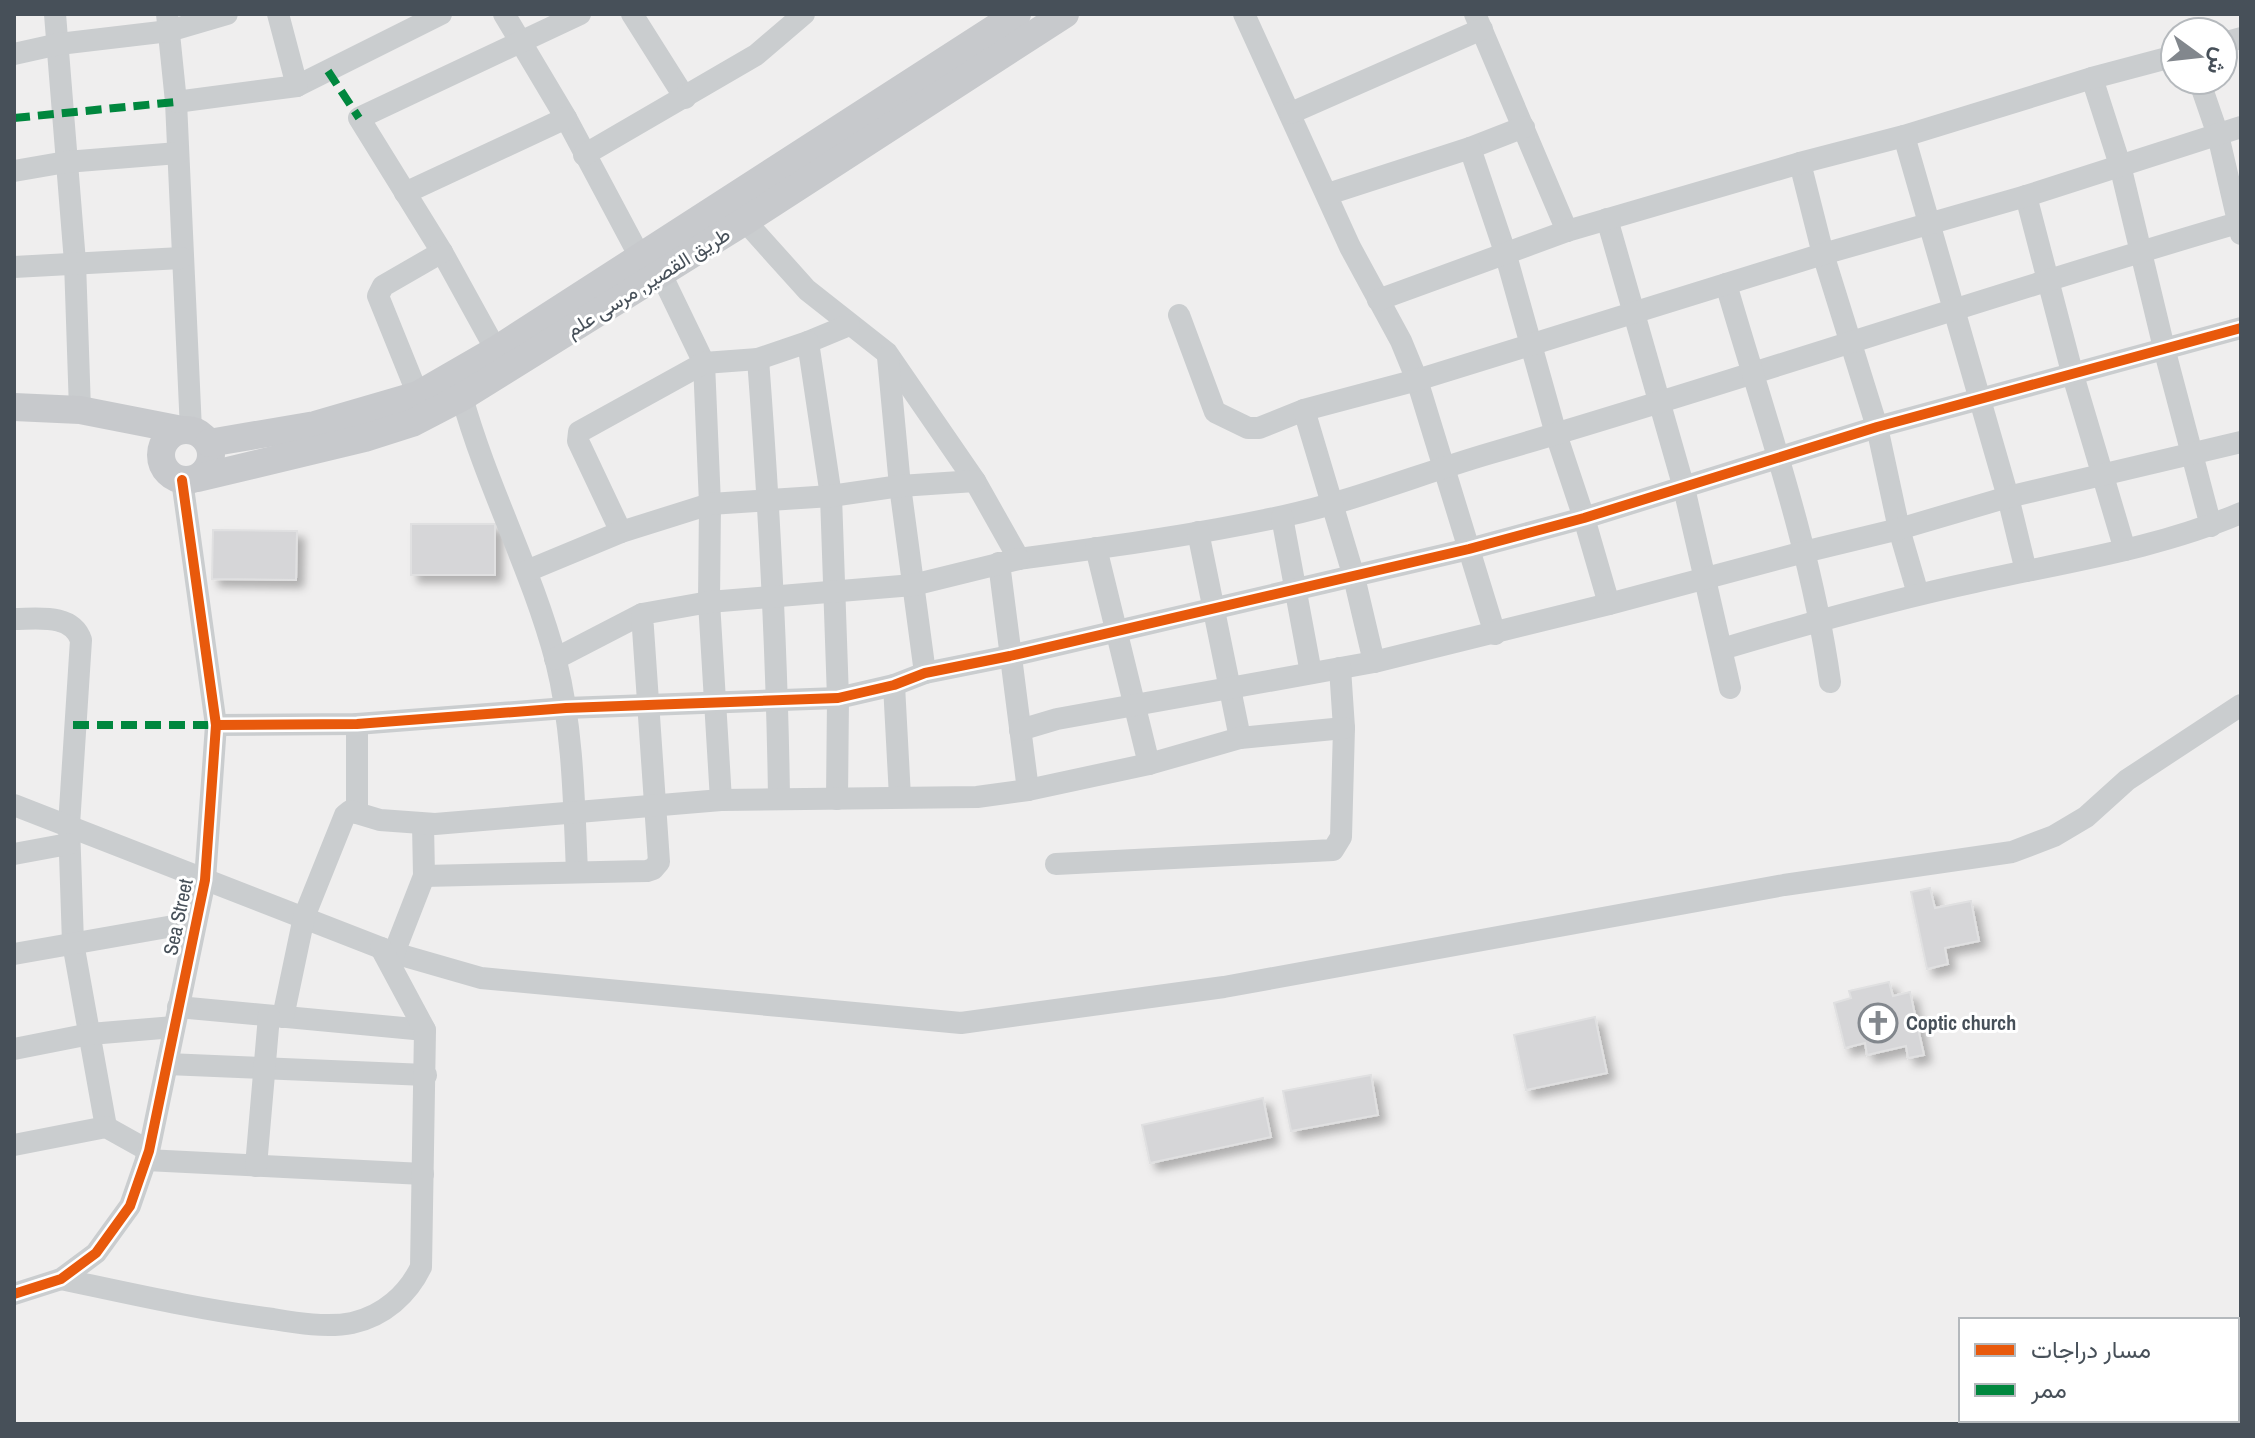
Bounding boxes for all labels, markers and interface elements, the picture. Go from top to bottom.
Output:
north arrow [2159,16,2239,96]
text: ش [2200,45,2236,78]
street label: طريق القصير, مرسى علم [560,220,735,343]
street label: Sea Street [156,876,199,958]
church icon: Coptic church [1857,1002,1899,1044]
place label: Coptic church [1906,1009,2016,1036]
legend [1959,1318,2239,1422]
text: مسار دراجات [2031,1333,2151,1365]
text: ممر [2030,1373,2067,1405]

